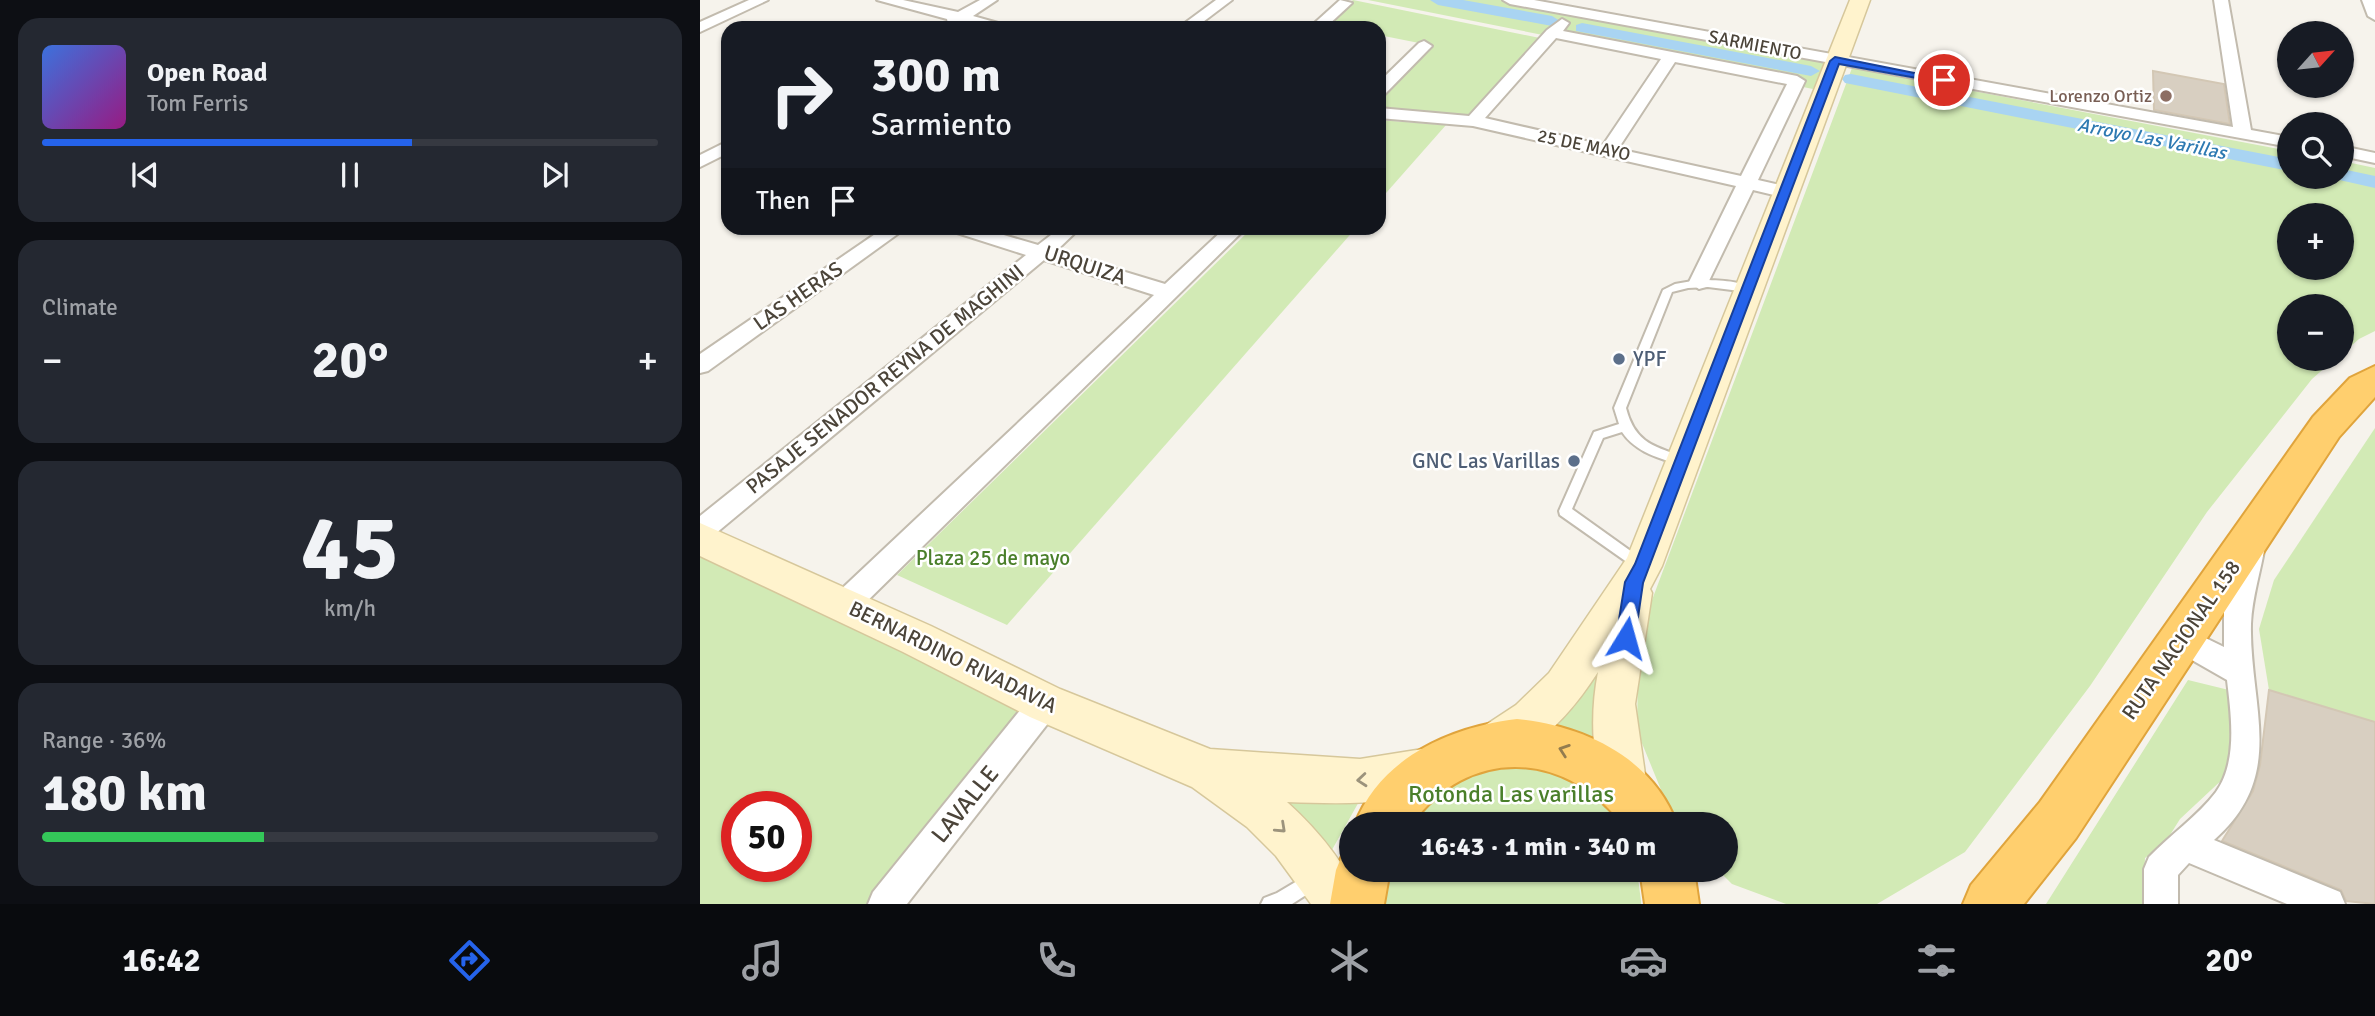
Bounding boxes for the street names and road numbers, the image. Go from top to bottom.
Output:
street label: SARMIENTO [1707,25,1803,65]
street label: 25 DE MAYO [1536,124,1632,166]
street label: URQUIZA [1041,240,1130,291]
street label: LAS HERAS [748,256,848,336]
street label: PASAJE SENADOR REYNA DE MAGHINI [741,259,1029,499]
street label: RUTA NACIONAL 158 [2116,555,2246,725]
street label: BERNARDINO RIVADAVIA [845,595,1061,719]
street label: LAVALLE [925,759,1005,849]

